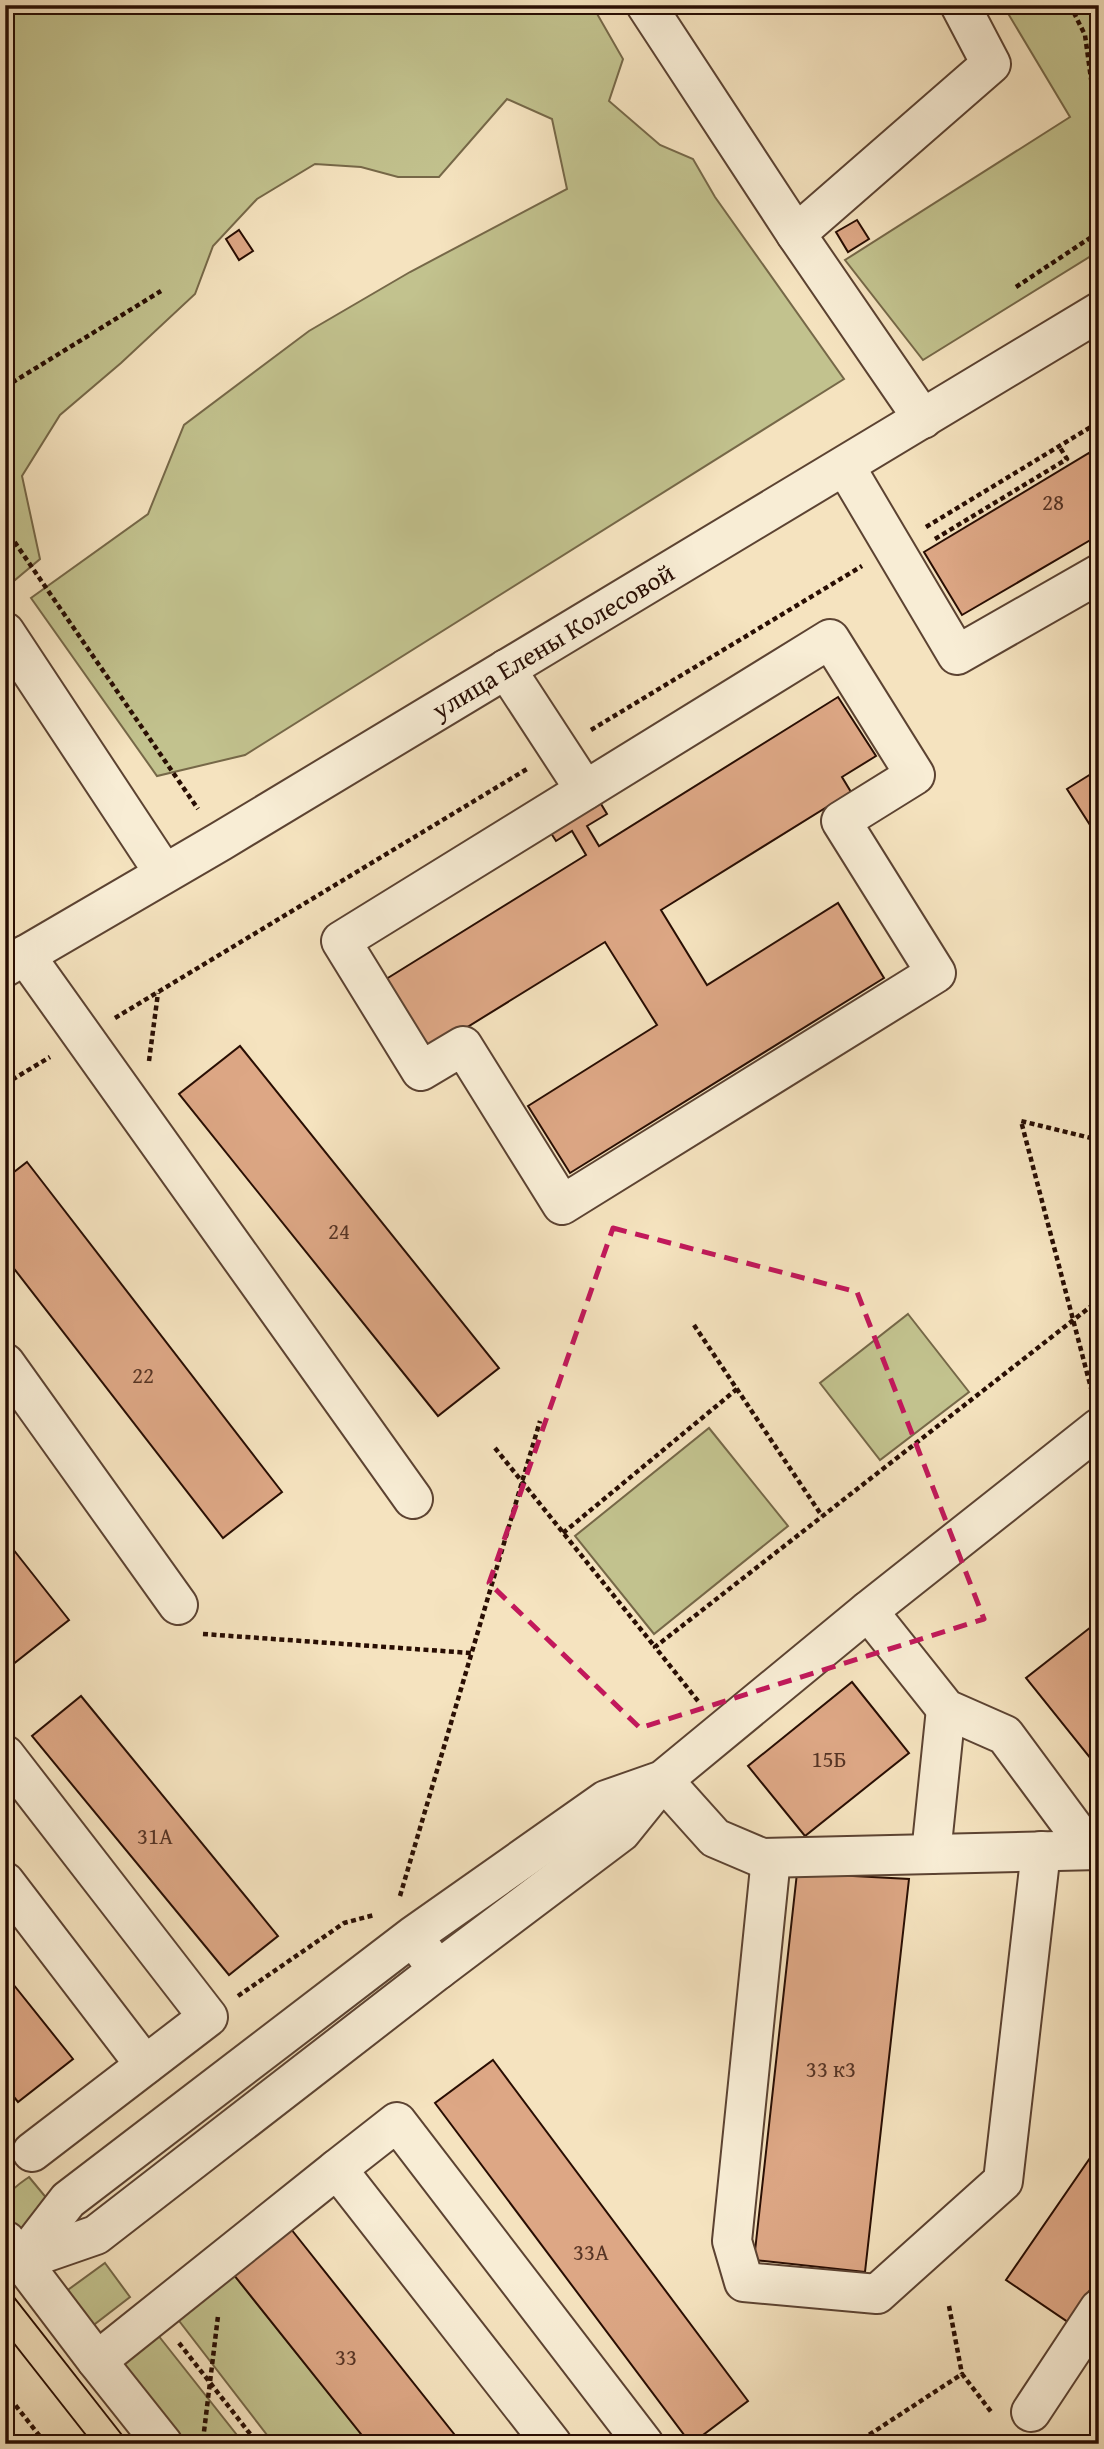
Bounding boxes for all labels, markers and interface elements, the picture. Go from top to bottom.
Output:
house number: 28 [1042,485,1064,518]
street label: улица Елены Колесовой [423,553,681,729]
house number: 24 [328,1214,350,1247]
house number: 22 [132,1358,154,1391]
house number: 15Б [811,1742,847,1775]
house number: 31А [137,1819,173,1852]
house number: 33 к3 [806,2052,856,2085]
house number: 33А [573,2235,609,2268]
house number: 33 [335,2340,357,2373]

